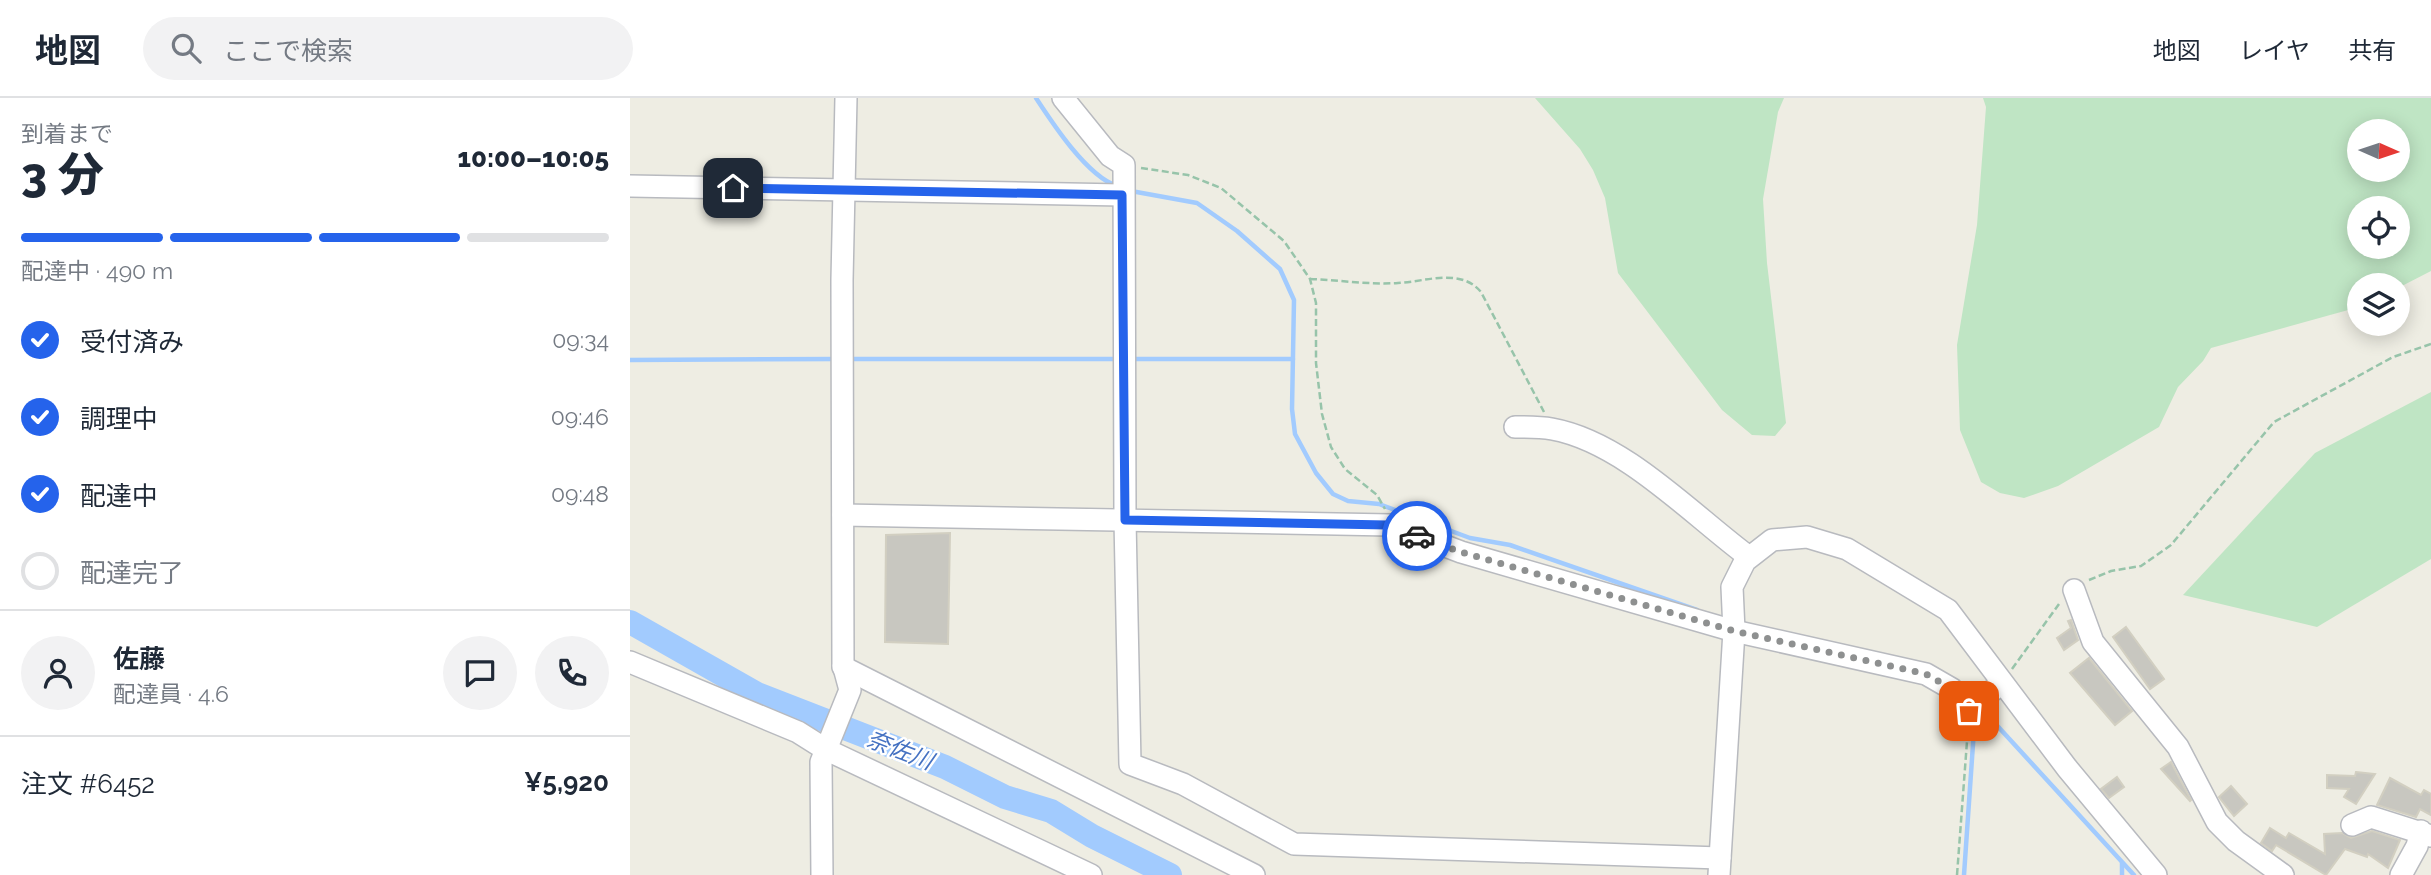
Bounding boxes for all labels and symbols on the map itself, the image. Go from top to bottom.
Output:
north arrow [2347,119,2410,182]
pin [703,158,763,218]
courier [1382,501,1452,571]
pin [1939,681,1999,741]
water label: 奈佐川 [863,725,940,776]

